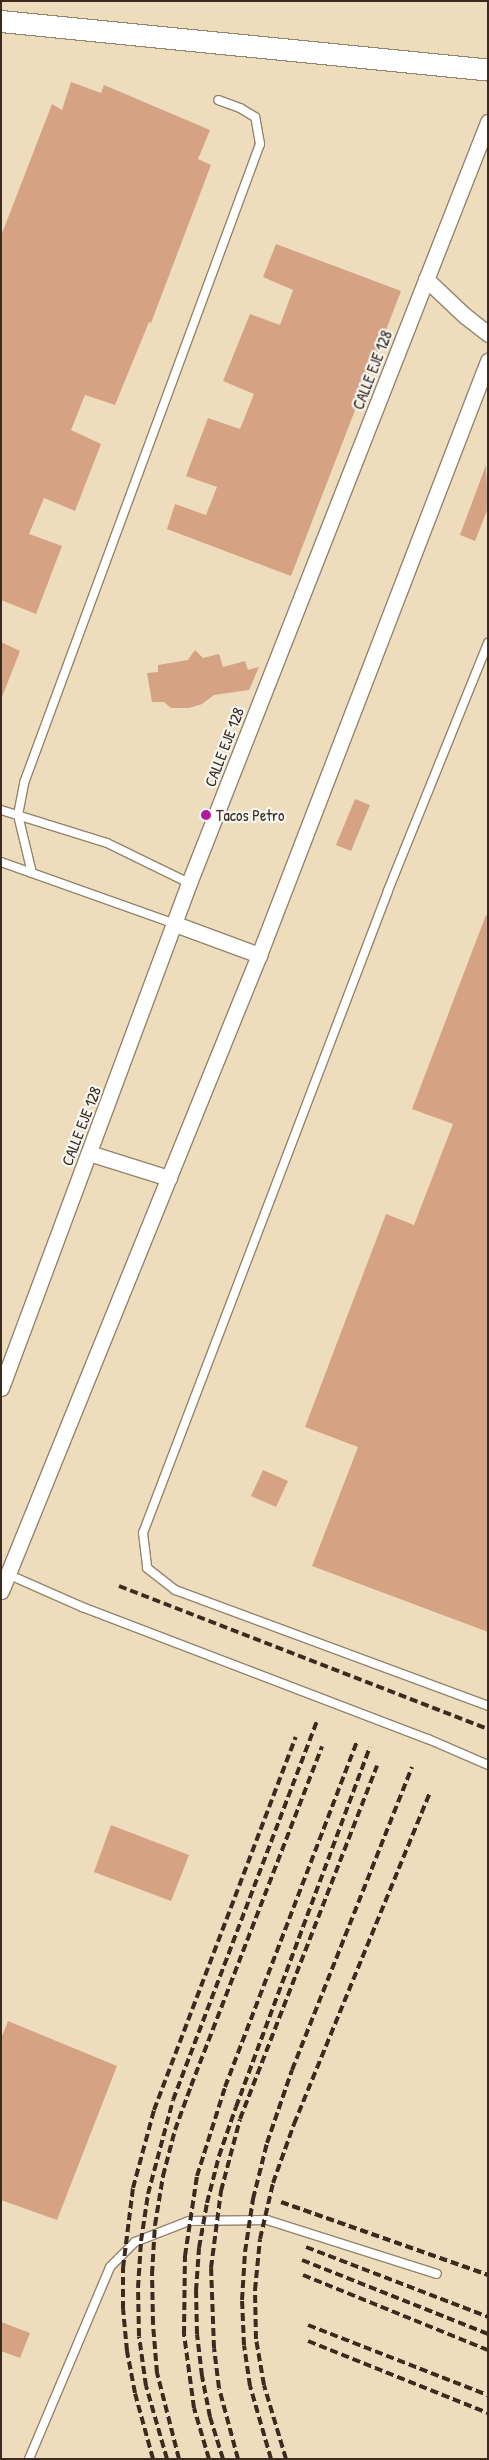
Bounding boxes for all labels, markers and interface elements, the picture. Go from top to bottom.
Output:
street label: CALLE EJE 128 [348,328,396,412]
street label: CALLE EJE 128 [200,705,248,789]
place label: Tacos Petro [216,805,284,825]
marker: Tacos Petro [200,809,212,821]
street label: CALLE EJE 128 [57,1084,105,1168]

